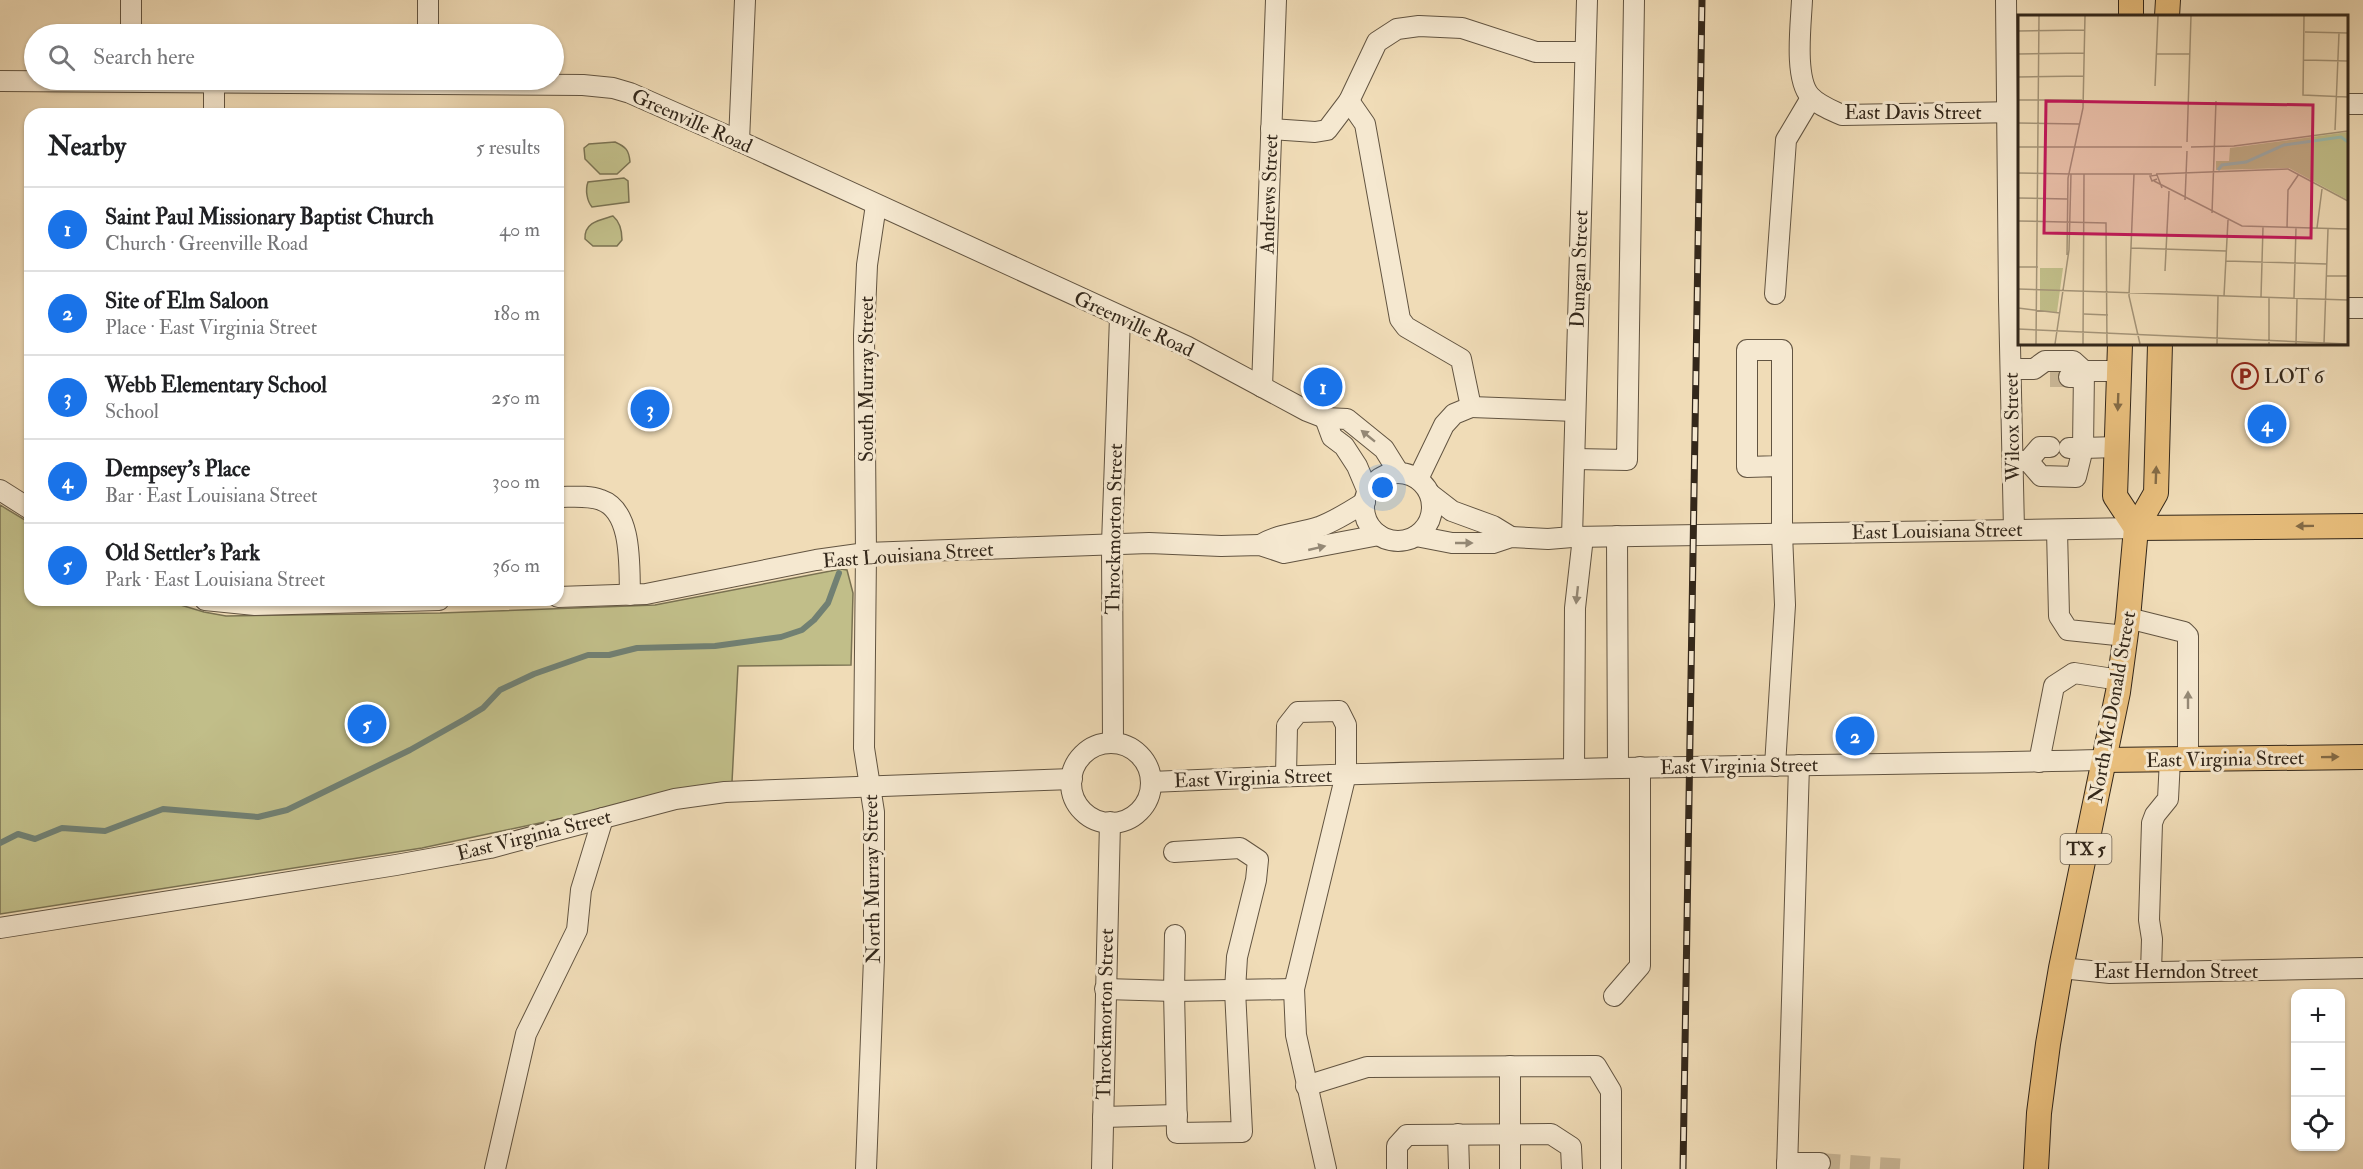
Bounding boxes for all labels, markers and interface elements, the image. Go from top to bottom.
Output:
inset map [2018,15,2348,345]
search box [24,24,564,90]
icon: search [45,41,78,74]
text: Search here [93,43,195,71]
street label: Greenville Road [628,83,756,159]
street label: East Davis Street [1844,100,1982,125]
text: Nearby [48,131,126,163]
street label: Andrews Street [1254,133,1284,255]
text: 5 results [476,135,540,160]
text: Saint Paul Missionary Baptist Church [105,203,434,231]
street label: Dungan Street [1564,209,1594,328]
text: 1 [64,217,71,242]
text: 40 m [499,217,540,242]
text: Church · Greenville Road [105,231,308,256]
street label: Greenville Road [1070,285,1198,363]
text: Site of Elm Saloon [105,287,269,315]
street label: South Murray Street [854,296,879,462]
text: 2 [62,301,73,326]
text: 180 m [493,301,540,326]
text: Place · East Virginia Street [105,315,317,340]
parking icon: LOT 6 [2230,361,2260,391]
pin: 1 [1304,364,1342,410]
place label: LOT 6 [2264,364,2325,389]
text: Webb Elementary School [105,371,327,399]
street label: Wilcox Street [1999,372,2025,483]
text: 3 [64,385,71,410]
text: 250 m [491,385,540,410]
pin: 3 [630,386,670,432]
one-way arrow [2113,392,2123,411]
text: School [105,399,159,424]
pin: 4 [2248,402,2286,446]
one-way arrow [1360,430,1376,443]
street label: Throckmorton Street [1100,443,1128,615]
text: Dempsey's Place [105,455,250,483]
one-way arrow [2151,465,2161,484]
text: 4 [62,469,73,494]
text: 300 m [492,469,540,494]
your location [1368,473,1397,502]
text: Bar · East Louisiana Street [105,483,318,508]
street label: East Louisiana Street [1851,517,2023,545]
one-way arrow [2295,522,2314,531]
street label: East Louisiana Street [822,537,995,573]
one-way arrow [1454,538,1473,548]
text: Old Settler's Park [105,539,260,567]
one-way arrow [1308,542,1326,552]
text: 5 [63,553,72,578]
text: 360 m [492,553,540,578]
text: Park · East Louisiana Street [105,567,325,592]
one-way arrow [1572,586,1582,605]
street label: North McDonald Street [2083,609,2141,805]
one-way arrow [2183,691,2193,710]
pin: 5 [348,702,386,746]
pin: 2 [1836,714,1874,758]
street label: East Virginia Street [2146,745,2305,773]
street label: East Virginia Street [1660,752,1819,780]
one-way arrow [2321,752,2340,762]
street label: East Virginia Street [1173,763,1333,793]
street label: North Murray Street [858,794,886,964]
street label: East Virginia Street [454,804,614,866]
road number: TX 5 [2060,834,2112,864]
street label: Throckmorton Street [1091,928,1119,1100]
street label: East Herndon Street [2094,959,2259,984]
map controls [2291,989,2345,1151]
button: + [2291,989,2345,1043]
button: − [2291,1043,2345,1097]
button: locate [2291,1097,2345,1151]

